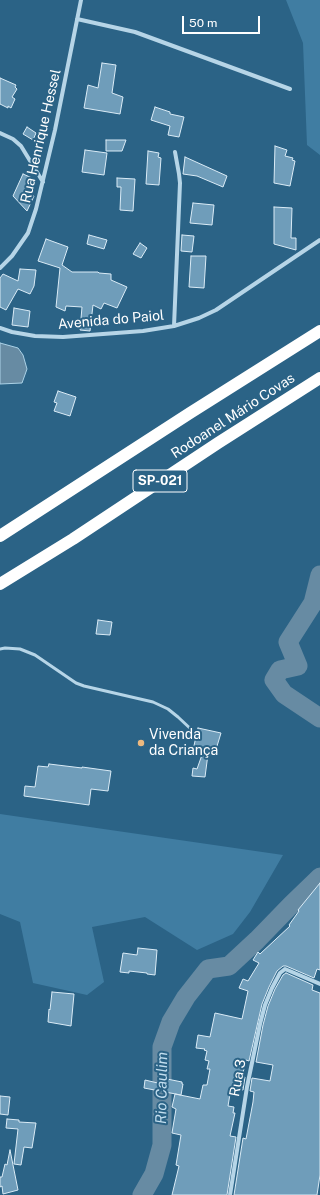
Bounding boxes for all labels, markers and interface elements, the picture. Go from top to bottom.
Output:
scale bar [184,8,262,34]
text: 50 m [189,16,217,30]
street label: Rua Henrique Hessel [17,67,65,205]
street label: Avenida do Paiol [57,307,165,333]
street label: Rodoanel Mário Covas [168,370,298,462]
road number: SP-021 [133,470,187,492]
place label: Vivenda da Criança [149,727,218,760]
marker: Vivenda da Criança [136,738,146,748]
water label: Rio Caulim [152,1052,172,1124]
street label: Rua 3 [226,1058,250,1098]

